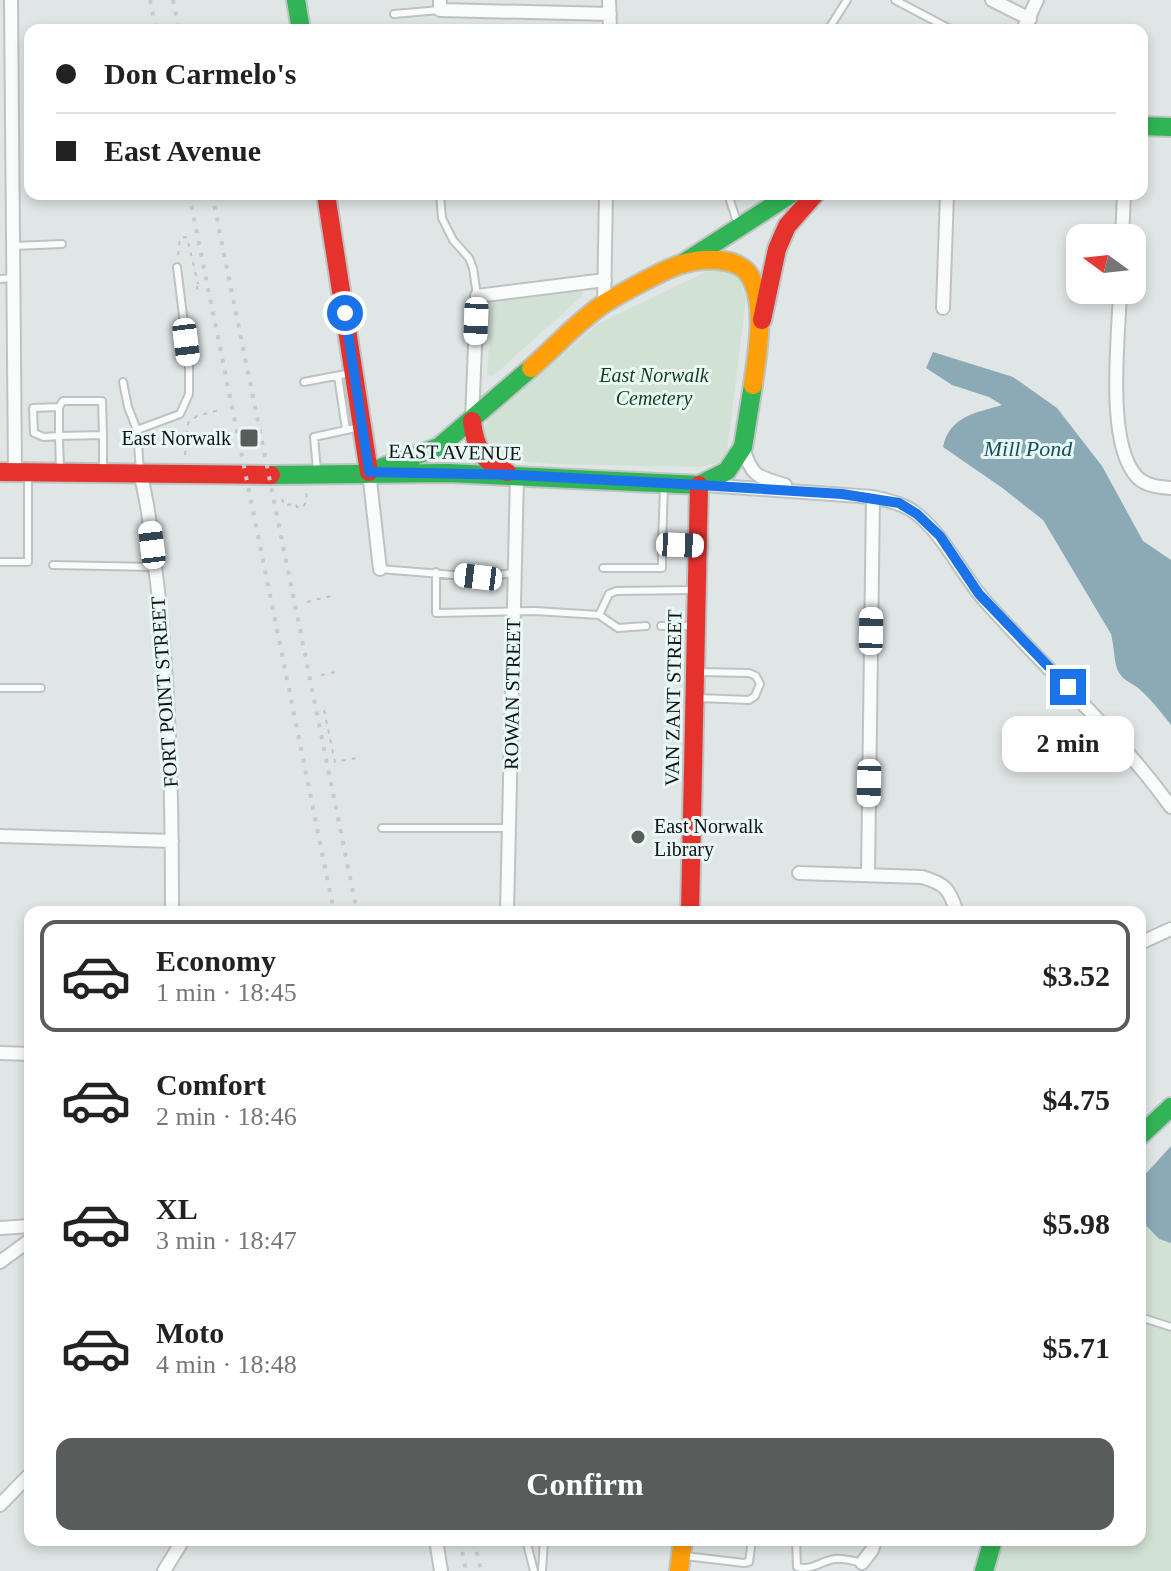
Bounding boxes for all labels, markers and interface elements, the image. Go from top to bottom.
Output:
text: Don Carmelo's [104,57,296,90]
text: East Avenue [104,134,261,167]
north arrow [1066,224,1146,304]
map controls [1066,224,1146,304]
route start [327,295,363,331]
car [463,297,489,345]
car [171,317,201,367]
park label: East Norwalk Cemetery [598,364,710,410]
place label: East Norwalk [122,427,231,449]
marker: East Norwalk [238,427,260,449]
water label: Mill Pond [983,436,1073,461]
street label: EAST AVENUE [388,440,522,464]
car [137,520,167,570]
car [656,532,704,558]
car [453,562,503,592]
street label: FORT POINT STREET [146,596,182,788]
car [859,607,883,655]
street label: VAN ZANT STREET [660,609,686,787]
street label: ROWAN STREET [500,618,524,770]
route end [1050,669,1086,705]
callout: 2 min [1002,715,1134,771]
text: 2 min [1037,729,1099,758]
car [857,759,881,807]
place label: East Norwalk Library [654,815,763,861]
marker: East Norwalk Library [629,828,647,846]
icon: car [60,940,132,1012]
text: Economy [156,944,276,977]
text: $3.52 [1043,959,1110,992]
text: 1 min · 18:45 [156,978,297,1007]
icon: car [60,1064,132,1136]
text: Comfort [156,1068,266,1101]
text: $4.75 [1043,1083,1110,1116]
text: 2 min · 18:46 [156,1102,297,1131]
icon: car [60,1188,132,1260]
text: XL [156,1192,198,1225]
text: $5.98 [1043,1207,1110,1240]
text: 3 min · 18:47 [156,1226,297,1255]
icon: car [60,1312,132,1384]
text: Moto [156,1316,224,1349]
text: $5.71 [1043,1331,1110,1364]
text: 4 min · 18:48 [156,1350,297,1379]
button: Confirm [56,1438,1114,1530]

